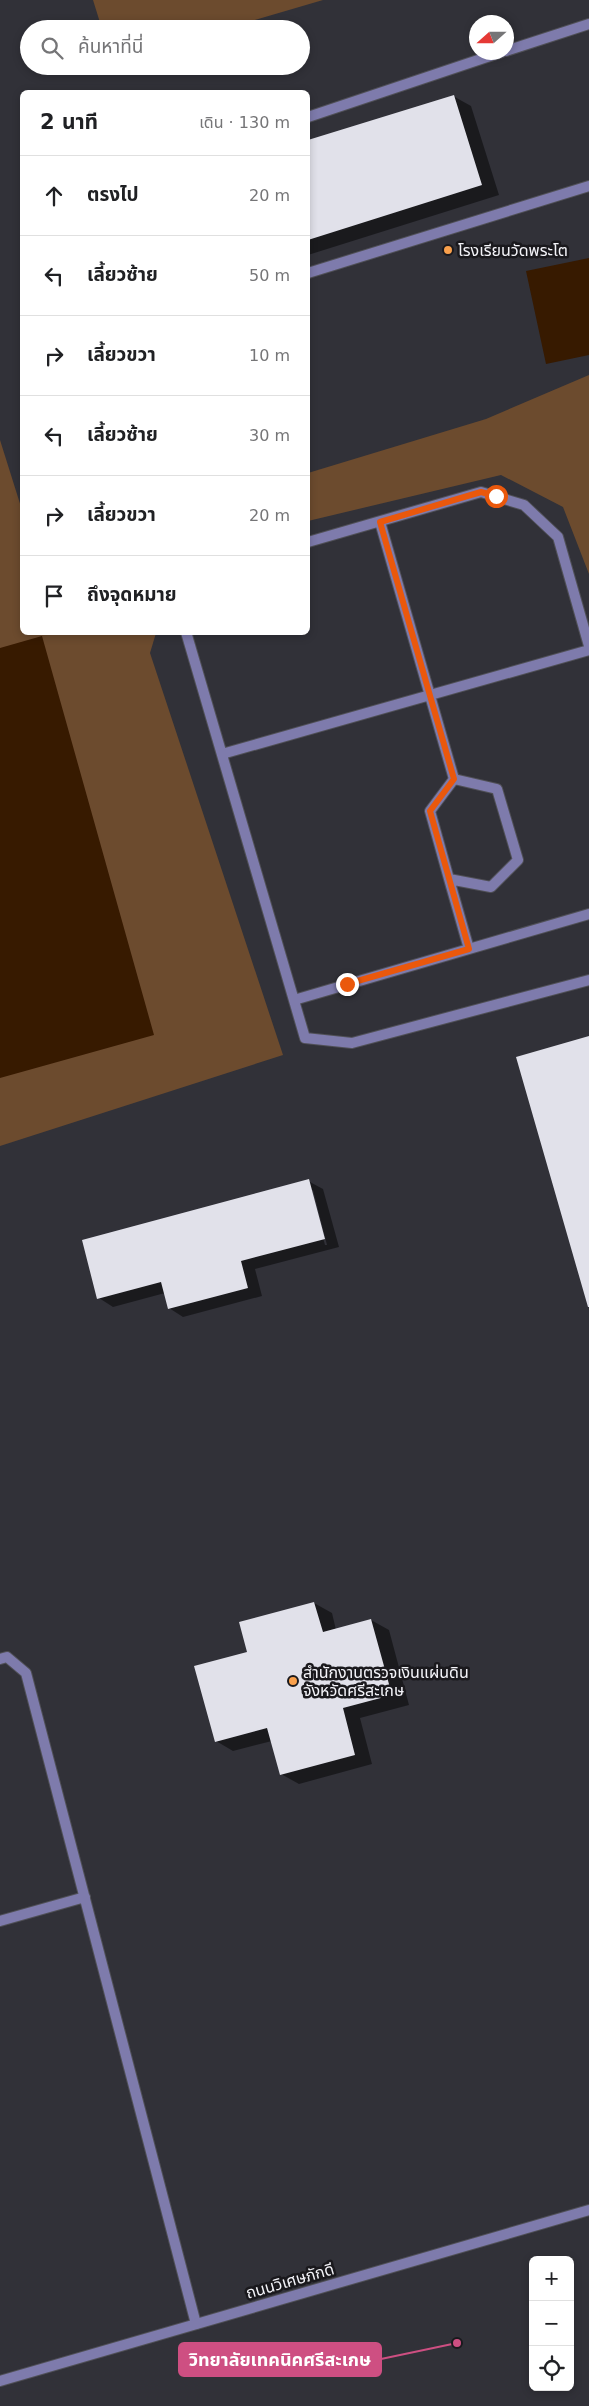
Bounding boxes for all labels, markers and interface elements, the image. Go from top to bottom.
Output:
north arrow [469,15,514,60]
search box [20,20,310,75]
icon: search [38,34,66,62]
text: ค้นหาที่นี่ [78,35,143,57]
text: 2 นาที [40,110,98,134]
text: เดิน · 130 m [199,113,290,132]
icon: ahead [40,182,68,210]
text: ตรงไป [87,183,139,205]
text: 20 m [249,186,290,205]
place label: โรงเรียนวัดพระโต [458,241,568,260]
marker: โรงเรียนวัดพระโต [442,244,454,256]
icon: left [40,262,68,290]
text: เลี้ยวซ้าย [87,263,158,285]
text: 50 m [249,266,290,285]
icon: right [40,342,68,370]
text: เลี้ยวขวา [87,343,156,365]
text: 10 m [249,346,290,365]
icon: left [40,422,68,450]
text: เลี้ยวซ้าย [87,423,158,445]
text: 30 m [249,426,290,445]
route start [485,485,508,508]
icon: right [40,502,68,530]
text: เลี้ยวขวา [87,503,156,525]
text: 20 m [249,506,290,525]
icon: arrive [40,582,68,610]
text: ถึงจุดหมาย [87,583,177,605]
route end [336,973,359,996]
place label: สำนักงานตรวจเงินแผ่นดิน จังหวัดศรีสะเกษ [303,1663,469,1700]
marker: สำนักงานตรวจเงินแผ่นดิน จังหวัดศรีสะเกษ [287,1675,299,1687]
map controls [529,2256,574,2391]
button: + [529,2256,574,2301]
street label: ถนนวิเศษภักดี [244,2259,336,2303]
button: − [529,2301,574,2346]
callout: วิทยาลัยเทคนิคศรีสะเกษ [179,2343,381,2376]
button: locate [529,2346,574,2391]
text: วิทยาลัยเทคนิคศรีสะเกษ [188,2349,371,2370]

